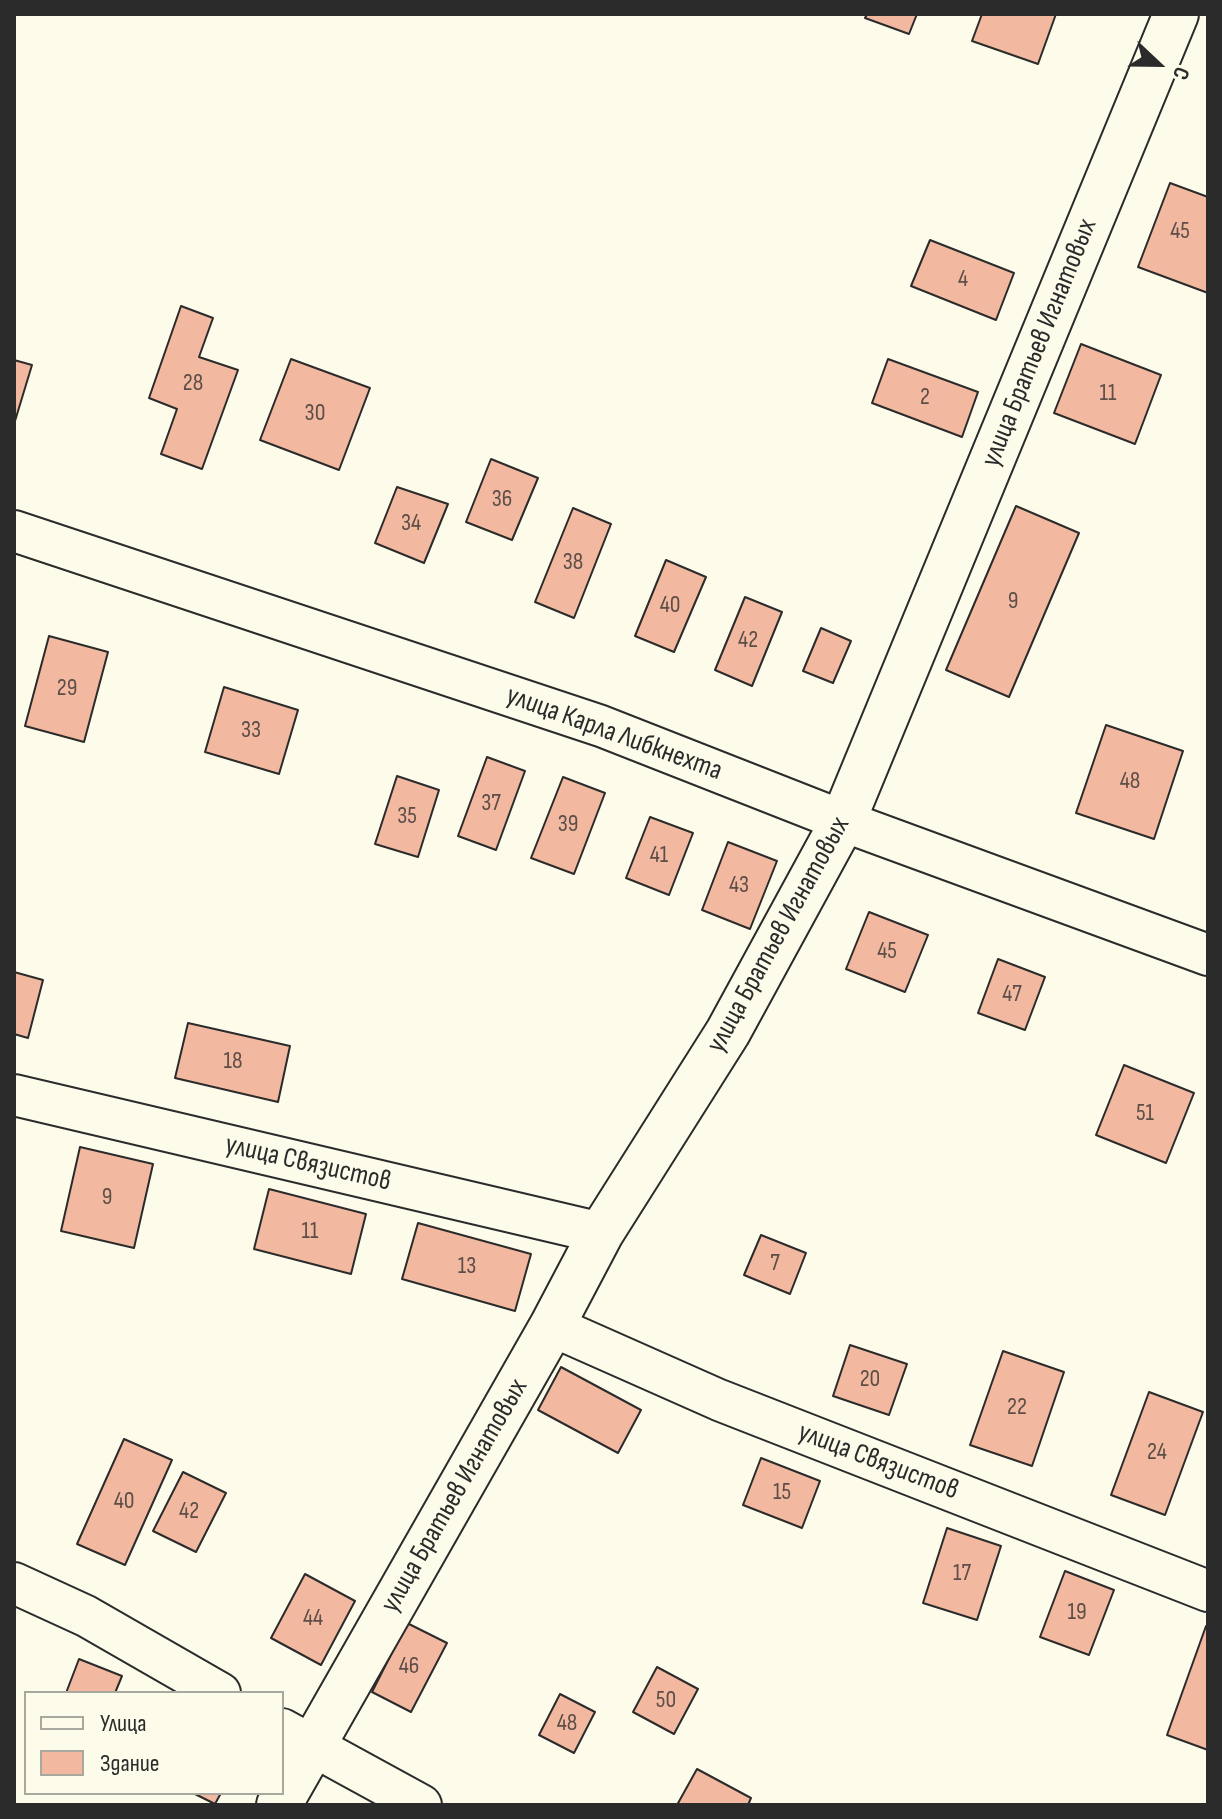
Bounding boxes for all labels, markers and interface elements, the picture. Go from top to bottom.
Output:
north arrow [1118,24,1198,104]
text: С [1166,63,1195,83]
street label: улица Братьев Игнатовых [975,214,1105,472]
house number: 45 [1170,218,1190,246]
house number: 4 [958,266,968,294]
house number: 28 [183,370,203,398]
house number: 11 [1100,380,1116,408]
house number: 2 [920,384,930,412]
house number: 30 [305,400,325,428]
house number: 36 [492,486,512,514]
house number: 34 [401,510,421,538]
house number: 38 [563,549,583,577]
house number: 9 [1008,588,1018,616]
house number: 40 [660,592,680,620]
house number: 42 [738,627,758,655]
house number: 29 [57,675,77,703]
street label: улица Карла Либкнехта [501,679,727,789]
house number: 33 [241,717,261,745]
house number: 48 [1120,768,1140,796]
house number: 37 [481,790,501,818]
house number: 35 [397,803,417,831]
house number: 39 [558,811,578,839]
street label: улица Братьев Игнатовых [700,811,858,1059]
house number: 41 [650,842,668,870]
house number: 43 [729,872,749,900]
house number: 45 [877,938,897,966]
house number: 47 [1002,981,1022,1009]
house number: 18 [224,1048,242,1076]
house number: 51 [1136,1100,1154,1128]
street label: улица Связистов [222,1129,394,1199]
house number: 9 [102,1184,112,1212]
house number: 11 [302,1218,318,1246]
house number: 7 [770,1250,780,1278]
house number: 13 [458,1253,476,1281]
house number: 20 [860,1366,880,1394]
street label: улица Братьев Игнатовых [374,1373,536,1619]
house number: 22 [1007,1394,1027,1422]
street label: улица Связистов [793,1416,963,1508]
house number: 24 [1147,1439,1167,1467]
house number: 15 [773,1479,791,1507]
house number: 40 [114,1488,134,1516]
house number: 42 [179,1498,199,1526]
house number: 17 [953,1560,971,1588]
house number: 19 [1067,1599,1087,1627]
house number: 44 [303,1605,323,1633]
house number: 46 [399,1653,419,1681]
house number: 50 [656,1687,676,1715]
legend [24,1691,284,1795]
text: Улица [100,1709,146,1738]
house number: 48 [557,1710,577,1738]
text: Здание [100,1749,159,1778]

